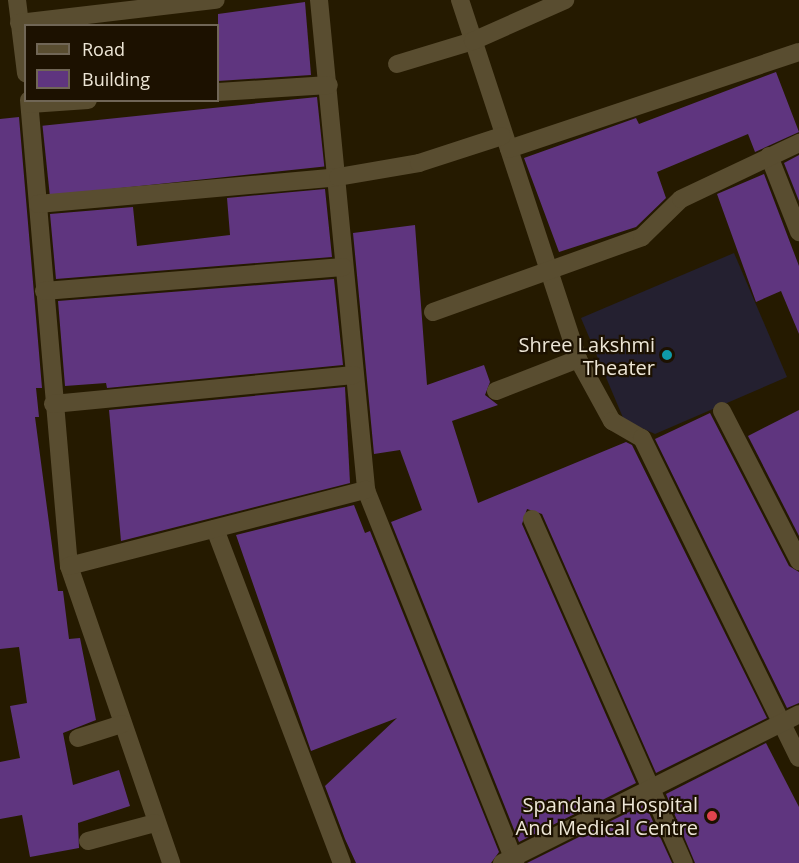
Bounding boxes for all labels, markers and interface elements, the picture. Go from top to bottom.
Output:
legend [24,24,219,102]
text: Road [82,37,125,61]
text: Building [82,67,150,91]
place label: Shree Lakshmi Theater [519,332,655,379]
marker: Shree Lakshmi Theater [660,348,674,362]
place label: Spandana Hospital And Medical Centre [516,792,698,839]
marker: Spandana Hospital And Medical Centre [703,807,721,825]

